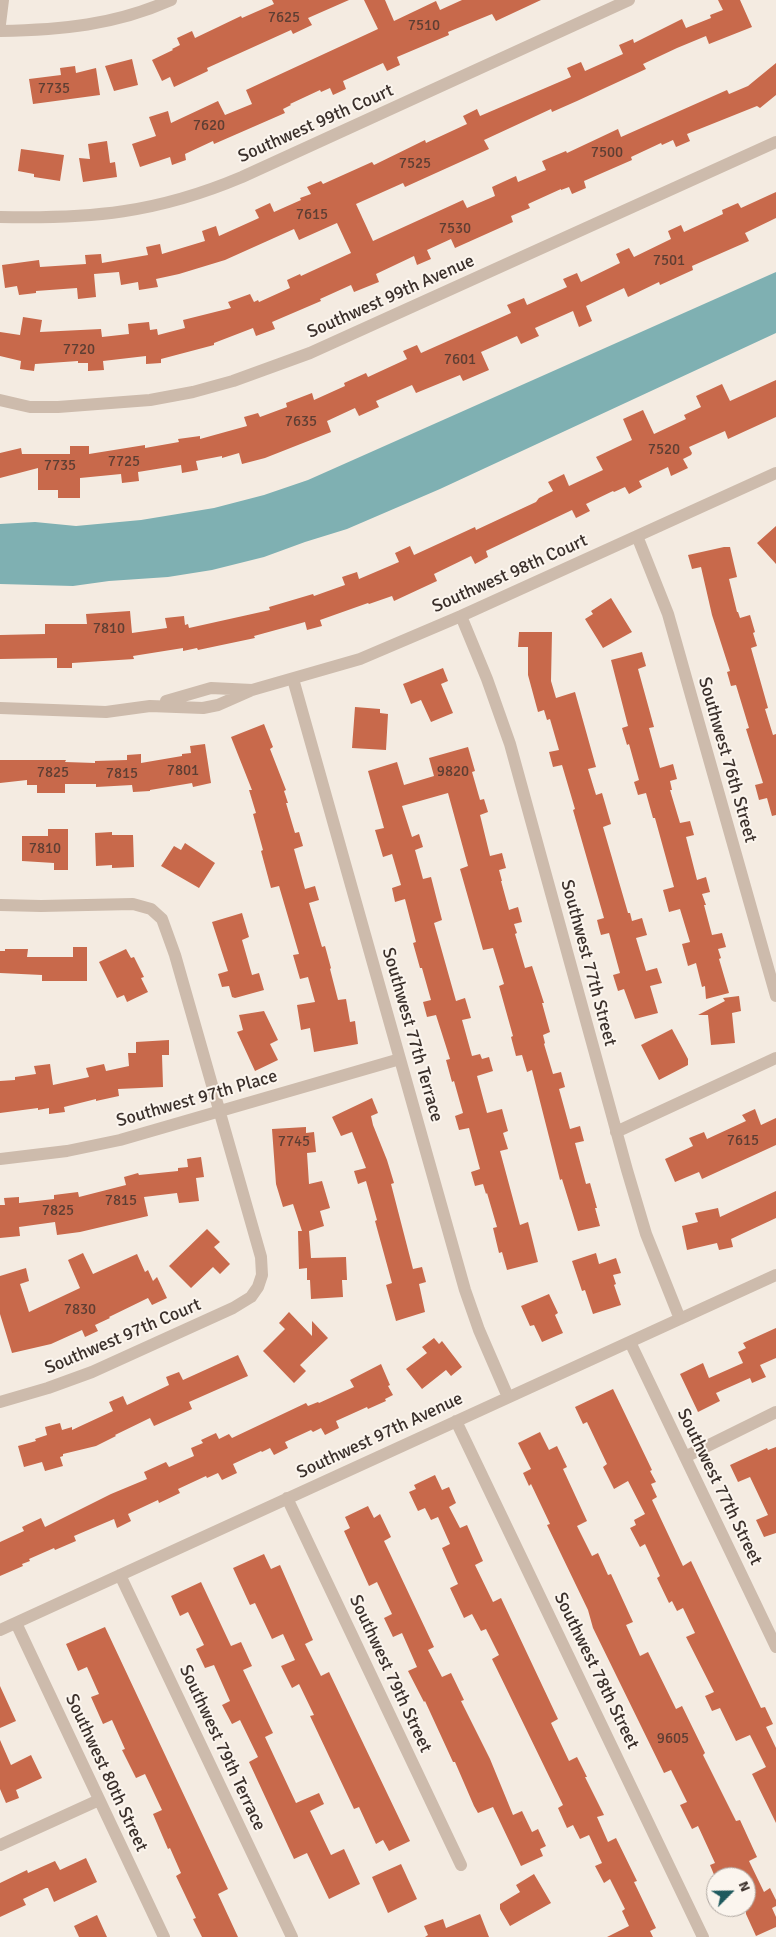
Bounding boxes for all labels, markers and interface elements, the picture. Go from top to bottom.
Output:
house number: 7625 [268,9,300,27]
house number: 7510 [408,17,440,35]
house number: 7735 [38,80,70,98]
street label: Southwest 99th Court [235,80,397,168]
house number: 7620 [193,117,225,135]
house number: 7500 [591,144,623,162]
house number: 7525 [399,155,431,173]
house number: 7615 [296,206,328,224]
house number: 7530 [439,220,471,238]
street label: Southwest 99th Avenue [304,250,478,344]
house number: 7501 [653,252,685,270]
house number: 7720 [63,341,95,359]
house number: 7601 [444,351,476,369]
house number: 7635 [285,413,317,431]
house number: 7520 [648,441,680,459]
house number: 7725 [108,453,140,471]
house number: 7735 [44,457,76,475]
street label: Southwest 98th Court [429,530,591,618]
house number: 7810 [93,620,125,638]
street label: Southwest 76th Street [693,675,761,845]
house number: 7801 [167,762,199,780]
house number: 9820 [437,763,469,781]
house number: 7825 [37,764,69,782]
house number: 7815 [106,765,138,783]
house number: 7810 [29,840,61,858]
street label: Southwest 77th Street [555,877,621,1049]
street label: Southwest 77th Terrace [377,945,447,1125]
street label: Southwest 97th Place [114,1066,280,1132]
house number: 7615 [727,1132,759,1150]
house number: 7745 [278,1133,310,1151]
house number: 7815 [105,1192,137,1210]
house number: 7825 [42,1202,74,1220]
street label: Southwest 97th Court [42,1294,204,1380]
house number: 7830 [64,1301,96,1319]
street label: Southwest 97th Avenue [294,1388,466,1484]
street label: Southwest 77th Street [672,1405,766,1569]
street label: Southwest 78th Street [549,1589,643,1753]
street label: Southwest 79th Street [344,1592,436,1756]
street label: Southwest 79th Terrace [174,1662,270,1834]
street label: Southwest 80th Street [60,1691,152,1855]
house number: 9605 [657,1730,689,1748]
north arrow [706,1867,756,1917]
text: N [735,1879,754,1894]

